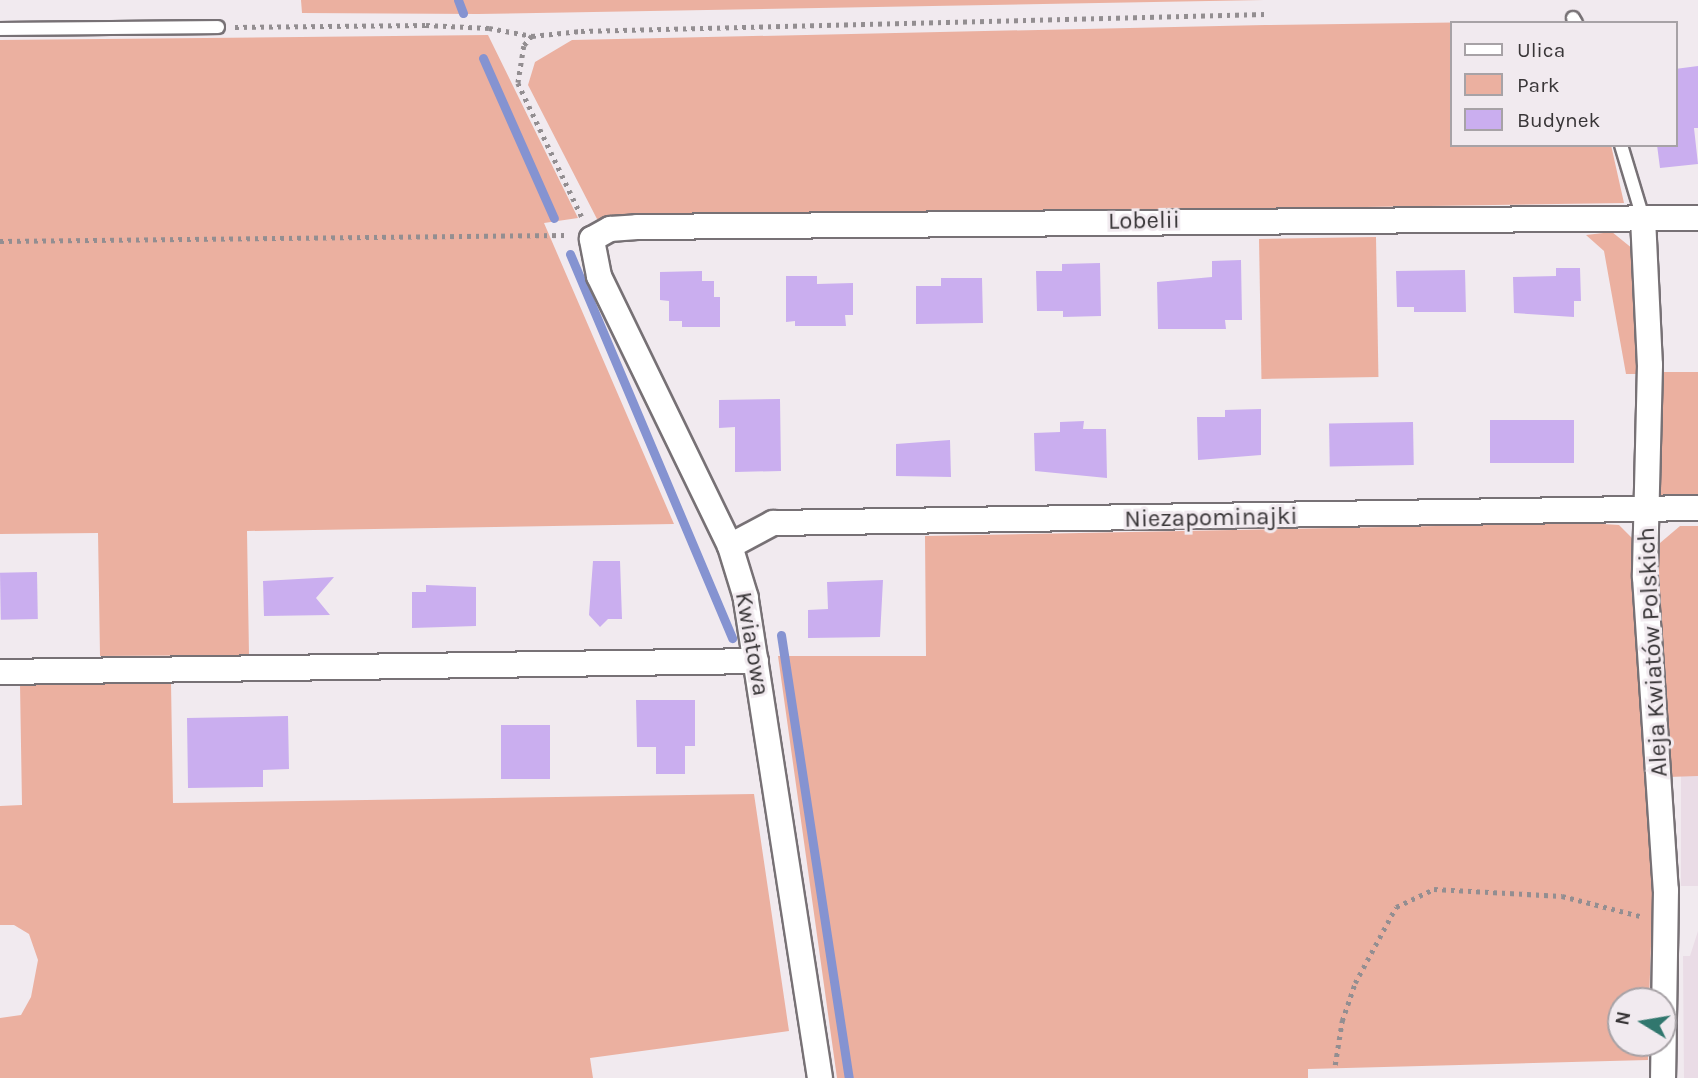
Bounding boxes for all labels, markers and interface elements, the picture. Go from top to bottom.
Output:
legend [1450,21,1677,147]
text: Ulica [1517,38,1565,62]
text: Park [1517,73,1560,97]
text: Budynek [1517,108,1600,132]
street label: Lobelii [1108,206,1180,236]
street label: Niezapominajki [1124,502,1298,534]
street label: Aleja Kwiatów Polskich [1632,526,1674,778]
street label: Kwiatowa [729,590,775,698]
north arrow [1607,987,1677,1057]
text: N [1611,1010,1635,1027]

